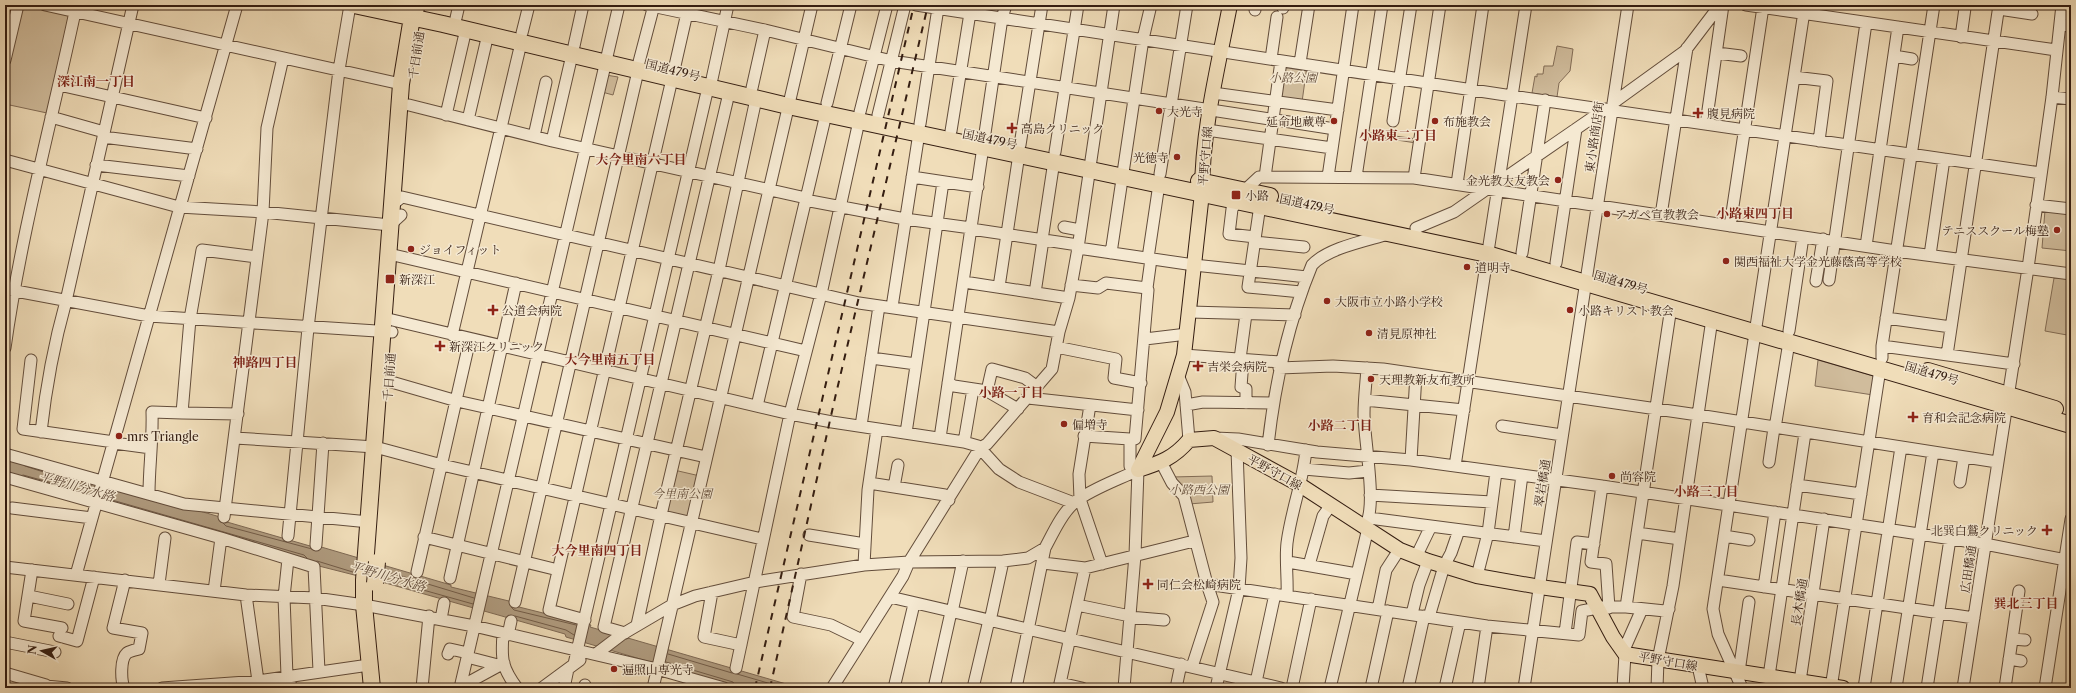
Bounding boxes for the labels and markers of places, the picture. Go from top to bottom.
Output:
place label: 大光寺 [1167,104,1203,119]
marker: 大光寺 [1154,106,1164,116]
place label: 腹見病院 [1707,106,1755,121]
marker: 腹見病院 [1692,107,1704,119]
place label: 延命地蔵尊 [1266,114,1326,129]
place label: 布施教会 [1443,114,1491,129]
marker: 延命地蔵尊 [1329,116,1339,126]
marker: 布施教会 [1430,116,1440,126]
place label: 高島クリニック [1021,121,1104,136]
marker: 高島クリニック [1006,122,1018,134]
place label: 光徳寺 [1133,150,1169,165]
marker: 光徳寺 [1172,152,1182,162]
place label: 金光教大友教会 [1466,173,1550,188]
marker: 金光教大友教会 [1553,175,1563,185]
place label: 小路 [1245,188,1269,203]
marker: 小路 [1230,189,1242,201]
place label: アガペ宣教教会 [1615,207,1699,222]
marker: アガペ宣教教会 [1602,209,1612,219]
place label: テニススクール梅塾 [1942,223,2049,238]
marker: テニススクール梅塾 [2052,225,2062,235]
place label: ジョイフィット [419,242,501,257]
marker: ジョイフィット [406,244,416,254]
place label: 関西福祉大学金光藤蔭高等学校 [1734,254,1902,269]
marker: 関西福祉大学金光藤蔭高等学校 [1721,256,1731,266]
place label: 道明寺 [1475,260,1511,275]
marker: 道明寺 [1462,262,1472,272]
place label: 新深江 [399,272,435,287]
marker: 新深江 [384,273,396,285]
place label: 大阪市立小路小学校 [1335,294,1443,309]
marker: 大阪市立小路小学校 [1322,296,1332,306]
place label: 公道会病院 [502,303,562,318]
place label: 小路キリスト教会 [1578,303,1674,318]
marker: 公道会病院 [487,304,499,316]
marker: 小路キリスト教会 [1565,305,1575,315]
place label: 清見原神社 [1377,326,1437,341]
marker: 清見原神社 [1364,328,1374,338]
place label: 新深江クリニック [449,339,544,354]
marker: 新深江クリニック [434,340,446,352]
place label: 吉栄会病院 [1207,359,1267,374]
marker: 吉栄会病院 [1192,360,1204,372]
place label: 天理教新友布教所 [1379,372,1475,387]
marker: 天理教新友布教所 [1366,374,1376,384]
place label: 育和会記念病院 [1922,410,2006,425]
marker: 育和会記念病院 [1907,411,1919,423]
place label: 偏増寺 [1072,417,1108,432]
marker: 偏増寺 [1059,419,1069,429]
place label: mrs Triangle [127,429,199,444]
marker: mrs Triangle [114,431,124,441]
place label: 尚容院 [1620,469,1656,484]
marker: 尚容院 [1607,471,1617,481]
place label: 北巽白鷲クリニック [1931,523,2038,538]
marker: 北巽白鷲クリニック [2041,524,2053,536]
place label: 同仁会松崎病院 [1157,577,1241,592]
marker: 同仁会松崎病院 [1142,578,1154,590]
place label: 遍照山専光寺 [622,662,694,677]
marker: 遍照山専光寺 [609,664,619,674]

